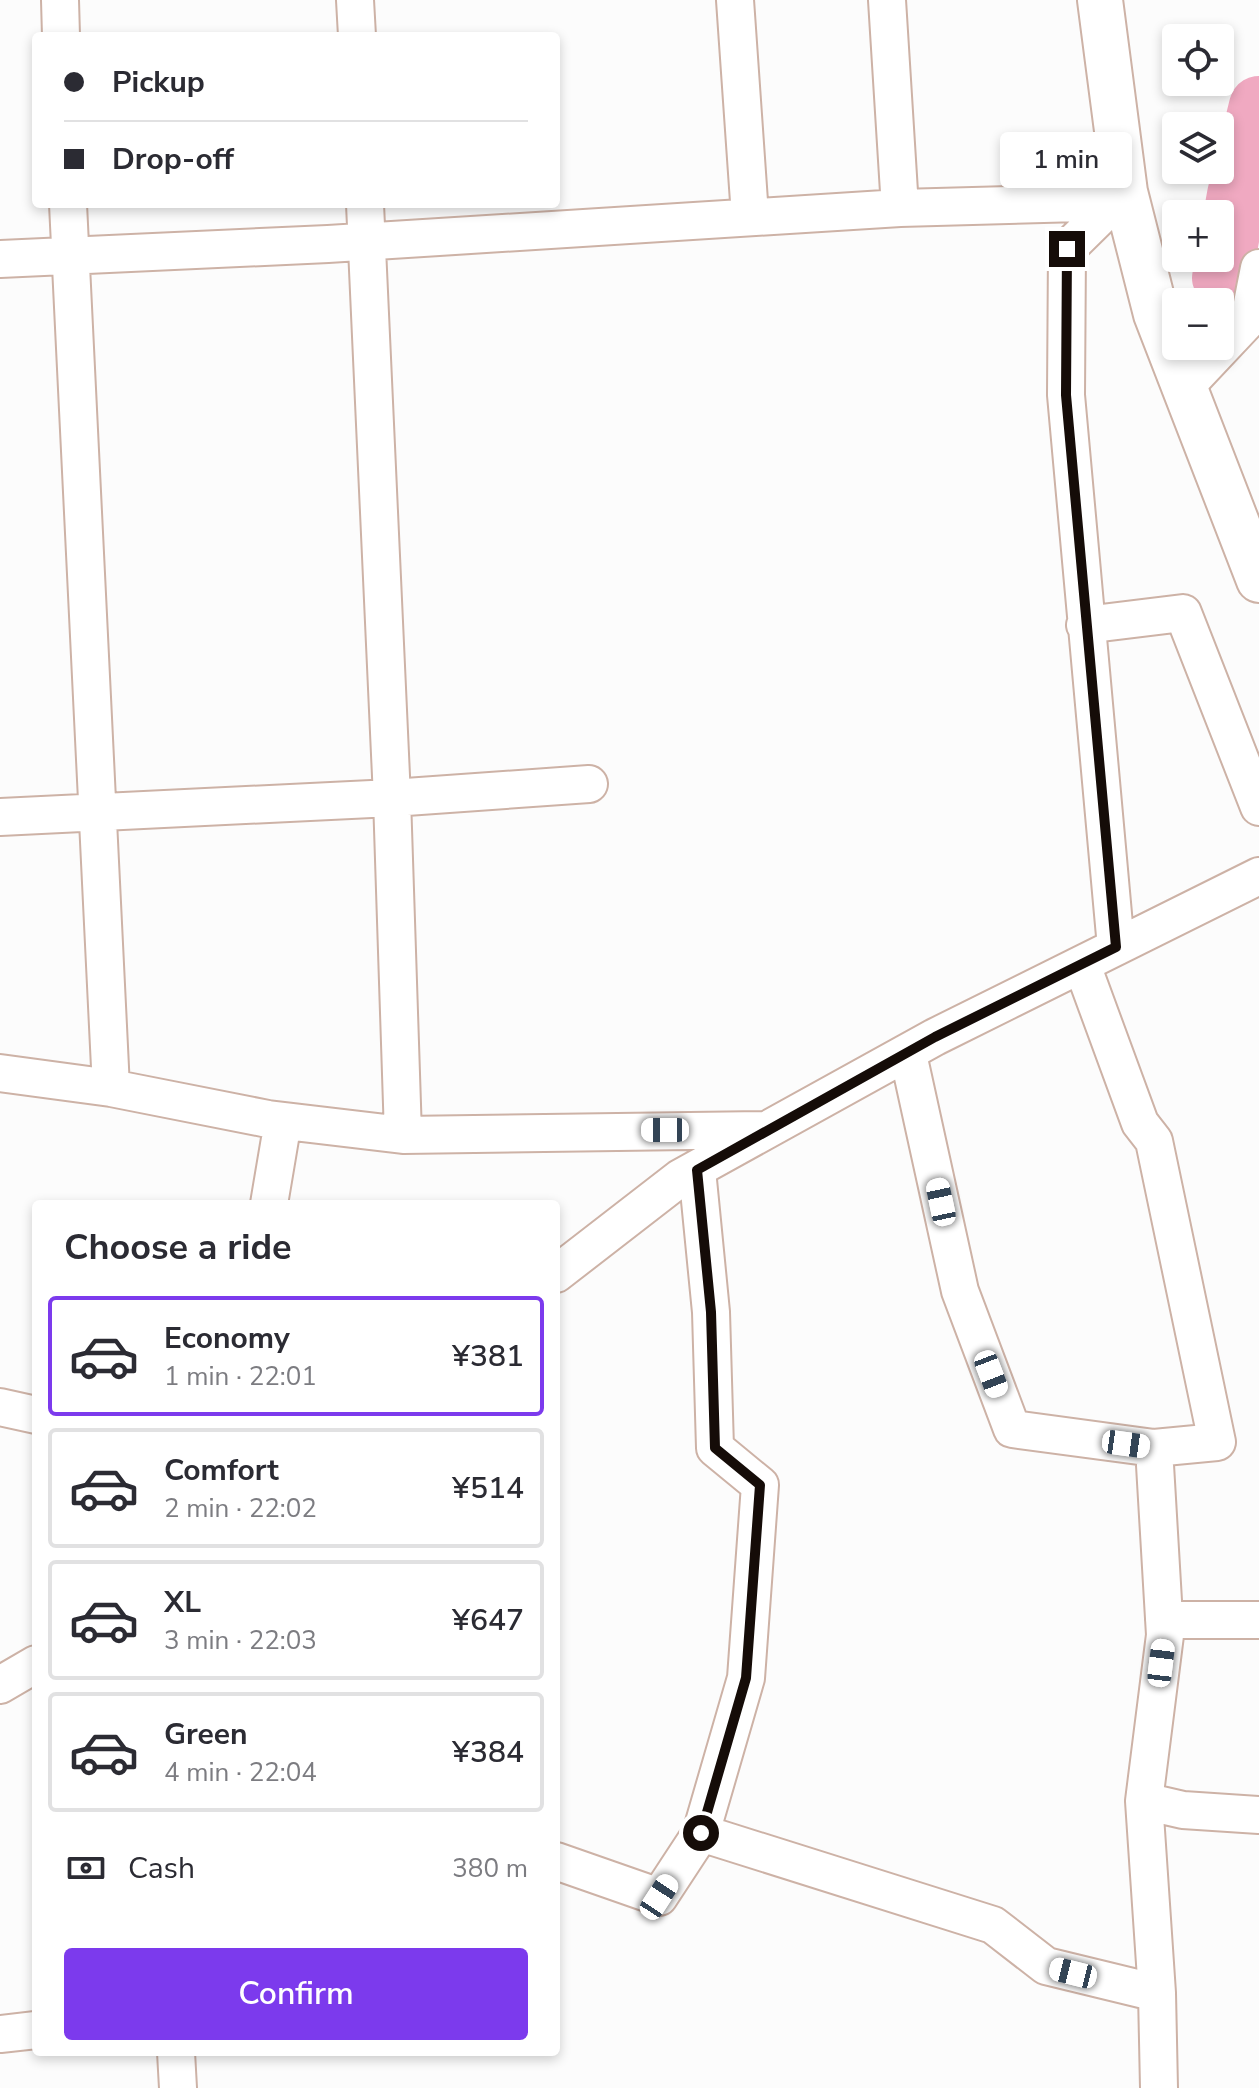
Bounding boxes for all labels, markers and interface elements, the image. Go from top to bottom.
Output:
map controls [1162,24,1234,360]
button: locate [1162,24,1234,96]
text: Pickup [112,62,205,103]
button: layers [1162,112,1234,184]
callout: 1 min [1001,133,1133,189]
text: Drop-off [112,139,234,180]
text: 1 min [1033,142,1099,177]
button: + [1162,200,1234,272]
route end [1049,231,1085,267]
button: − [1162,288,1234,360]
car [641,1118,689,1142]
car [924,1176,958,1228]
text: Choose a ride [64,1223,292,1272]
text: Economy [164,1318,290,1359]
icon: car [68,1320,140,1392]
text: ¥381 [452,1336,524,1377]
car [971,1347,1011,1401]
text: 1 min · 22:01 [164,1359,317,1394]
car [1101,1429,1151,1459]
text: Comfort [164,1450,279,1491]
icon: car [68,1452,140,1524]
text: ¥514 [452,1468,524,1509]
text: 2 min · 22:02 [164,1491,317,1526]
text: XL [164,1582,201,1623]
icon: car [68,1584,140,1656]
text: ¥647 [452,1600,524,1641]
text: 3 min · 22:03 [164,1623,317,1658]
car [1146,1638,1176,1688]
text: Green [164,1714,248,1755]
icon: car [68,1716,140,1788]
text: ¥384 [452,1732,524,1773]
text: 4 min · 22:04 [164,1755,317,1790]
route start [683,1815,719,1851]
icon: cash [64,1846,108,1890]
text: Cash [128,1848,195,1889]
text: 380 m [452,1851,528,1886]
car [636,1870,682,1924]
button: Confirm [64,1948,528,2040]
car [1047,1956,1099,1990]

